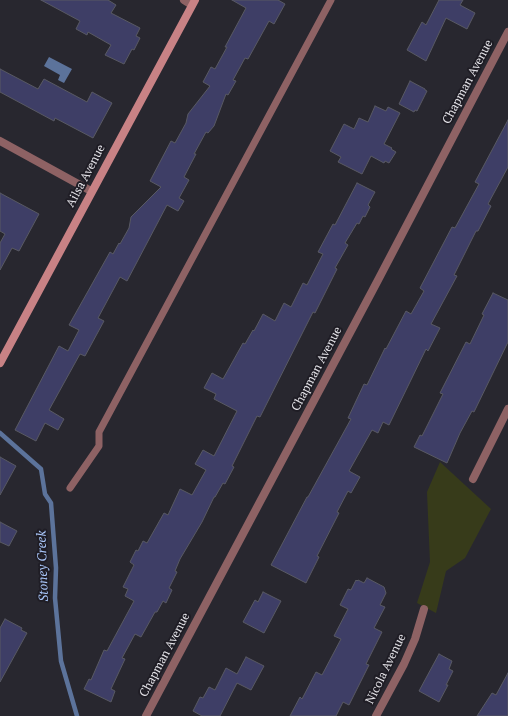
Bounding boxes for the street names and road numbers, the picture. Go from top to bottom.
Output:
street label: Chapman Avenue [440,37,496,127]
street label: Ailsa Avenue [63,142,109,210]
street label: Chapman Avenue [289,324,345,414]
street label: Chapman Avenue [137,610,193,700]
street label: Nicola Avenue [363,632,409,706]

